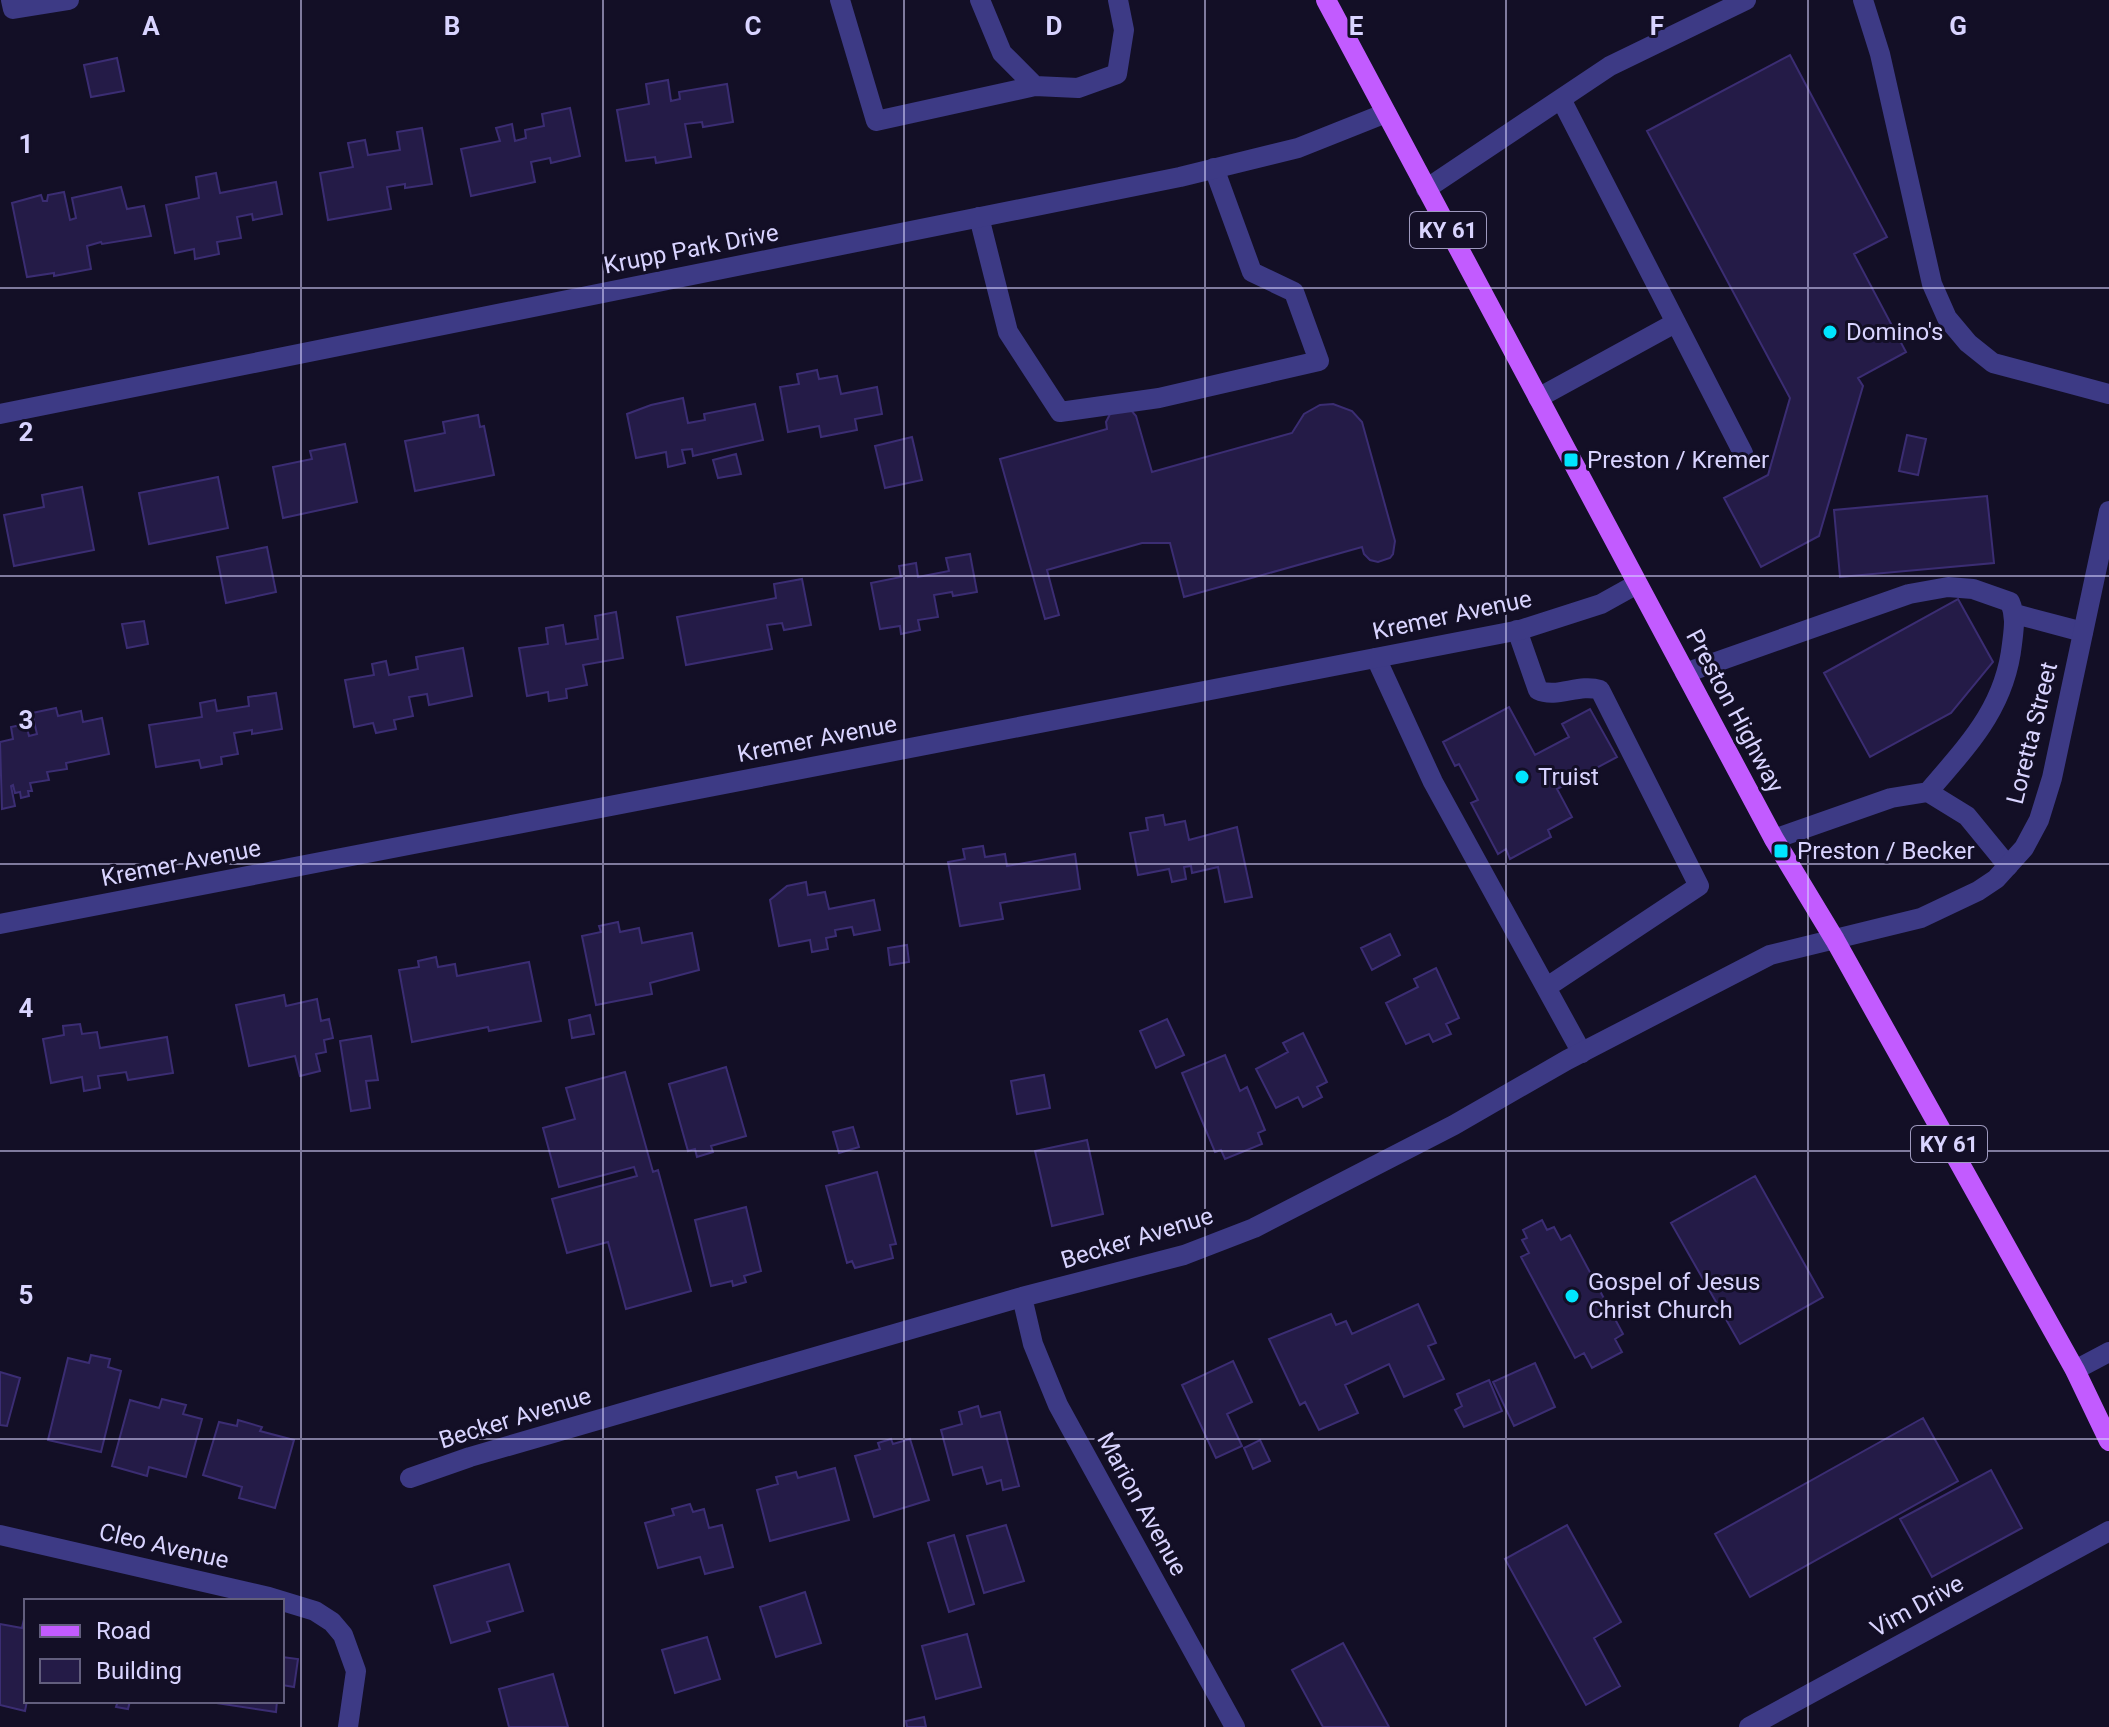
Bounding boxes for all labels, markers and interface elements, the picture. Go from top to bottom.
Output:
text: A [142,11,160,41]
text: B [444,11,460,41]
text: C [744,11,762,41]
text: D [1046,11,1062,41]
text: E [1349,11,1364,41]
text: F [1650,11,1664,41]
text: G [1949,11,1967,41]
text: 1 [19,129,33,159]
road number: KY 61 [1410,212,1486,248]
street label: Krupp Park Drive [601,218,781,280]
place label: Domino's [1846,318,1943,346]
marker: Domino's [1821,323,1839,341]
text: 2 [19,417,33,447]
place label: Preston / Kremer [1587,446,1769,474]
marker: Preston / Kremer [1562,451,1580,469]
street label: Kremer Avenue [1370,584,1534,646]
street label: Preston Highway [1680,625,1790,798]
street label: Loretta Street [2001,659,2063,807]
text: 3 [19,705,33,735]
street label: Kremer Avenue [735,710,899,768]
place label: Truist [1538,763,1599,791]
marker: Truist [1513,768,1531,786]
street label: Kremer Avenue [99,834,263,892]
place label: Preston / Becker [1797,837,1975,865]
marker: Preston / Becker [1772,842,1790,860]
text: 4 [19,993,34,1023]
road number: KY 61 [1911,1126,1987,1162]
street label: Becker Avenue [1058,1202,1216,1274]
place label: Gospel of Jesus Christ Church [1588,1268,1760,1324]
text: 5 [19,1280,33,1310]
marker: Gospel of Jesus Christ Church [1563,1287,1581,1305]
street label: Becker Avenue [436,1382,594,1454]
street label: Marion Avenue [1091,1428,1193,1580]
street label: Cleo Avenue [96,1517,232,1575]
street label: Vim Drive [1866,1569,1968,1643]
legend [24,1599,284,1703]
text: Road [96,1617,151,1645]
text: Building [96,1657,182,1685]

